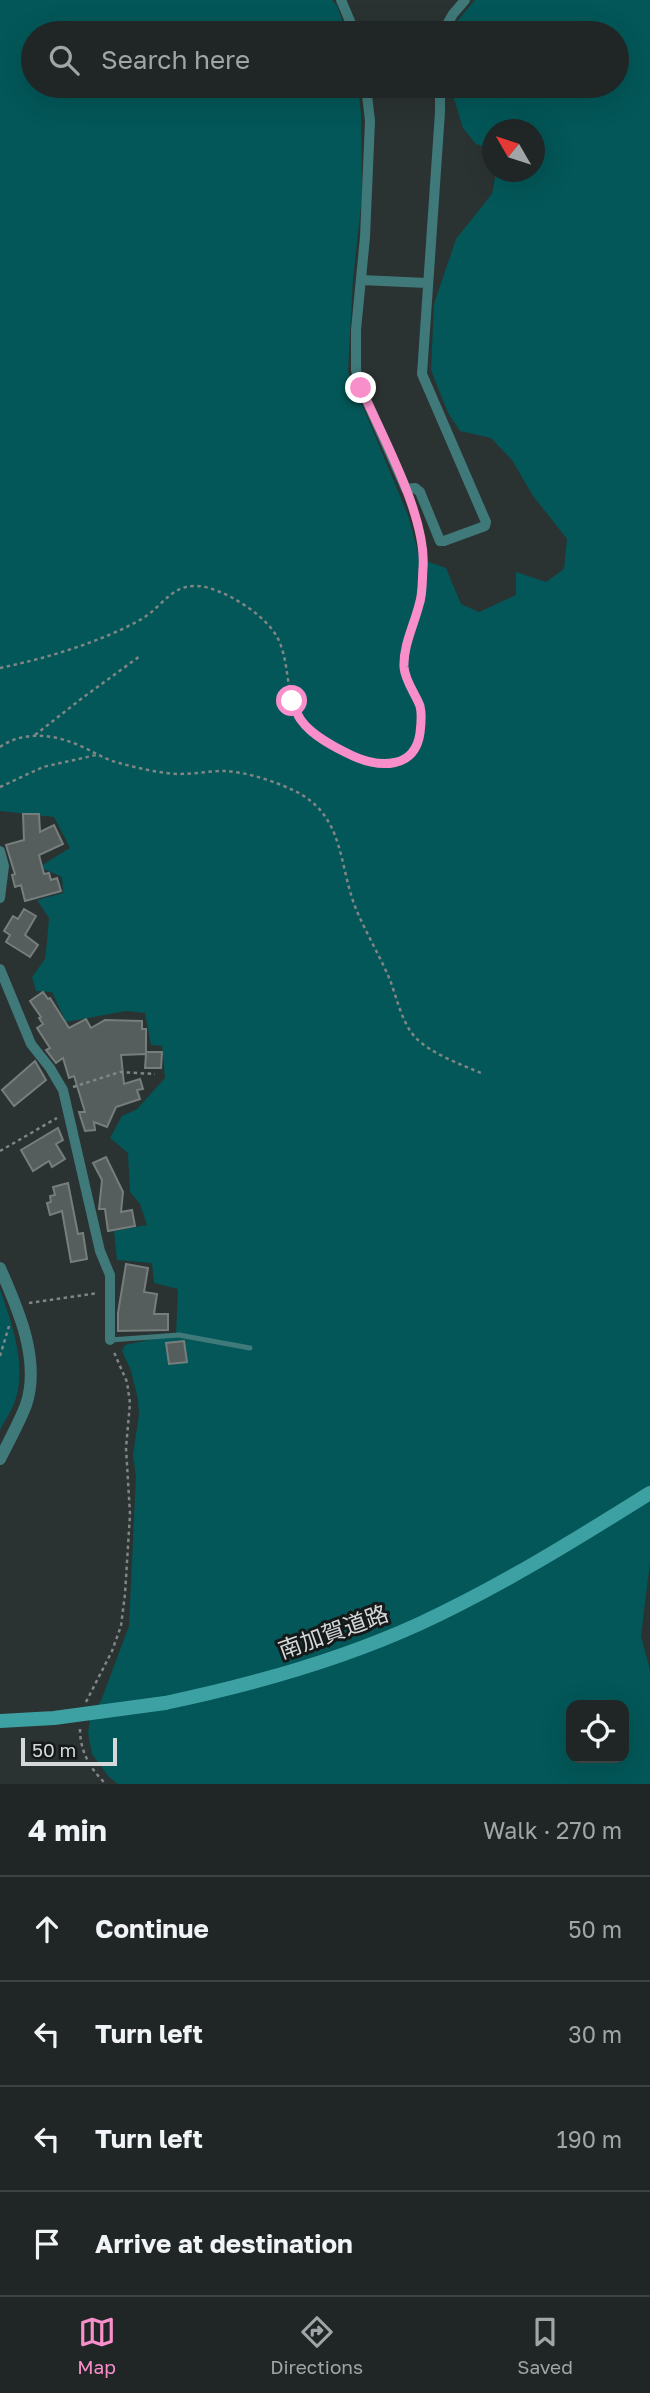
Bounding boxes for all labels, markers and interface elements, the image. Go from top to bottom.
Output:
search box [21,21,629,98]
icon: search [45,41,83,79]
text: Search here [101,44,250,75]
north arrow [482,119,545,182]
route end [345,372,376,403]
route start [276,685,307,716]
street label: 南加賀道路 [274,1598,392,1664]
map controls [566,1700,629,1763]
button: locate [566,1700,629,1763]
scale bar [21,1735,117,1767]
text: 50 m [32,1738,76,1761]
text: 4 min [28,1812,107,1848]
text: Walk · 270 m [483,1816,622,1844]
icon: ahead [28,1910,66,1948]
text: Continue [95,1913,209,1944]
text: 50 m [568,1915,622,1943]
icon: left [28,2015,66,2053]
text: Turn left [95,2018,203,2049]
text: 30 m [568,2020,622,2048]
icon: left [28,2120,66,2158]
text: Turn left [95,2123,203,2154]
text: 190 m [557,2125,622,2153]
icon: arrive [28,2225,66,2263]
text: Arrive at destination [95,2228,353,2259]
tab: Map [77,2313,116,2378]
tab: Directions [270,2313,363,2378]
tab: Saved [517,2313,573,2378]

